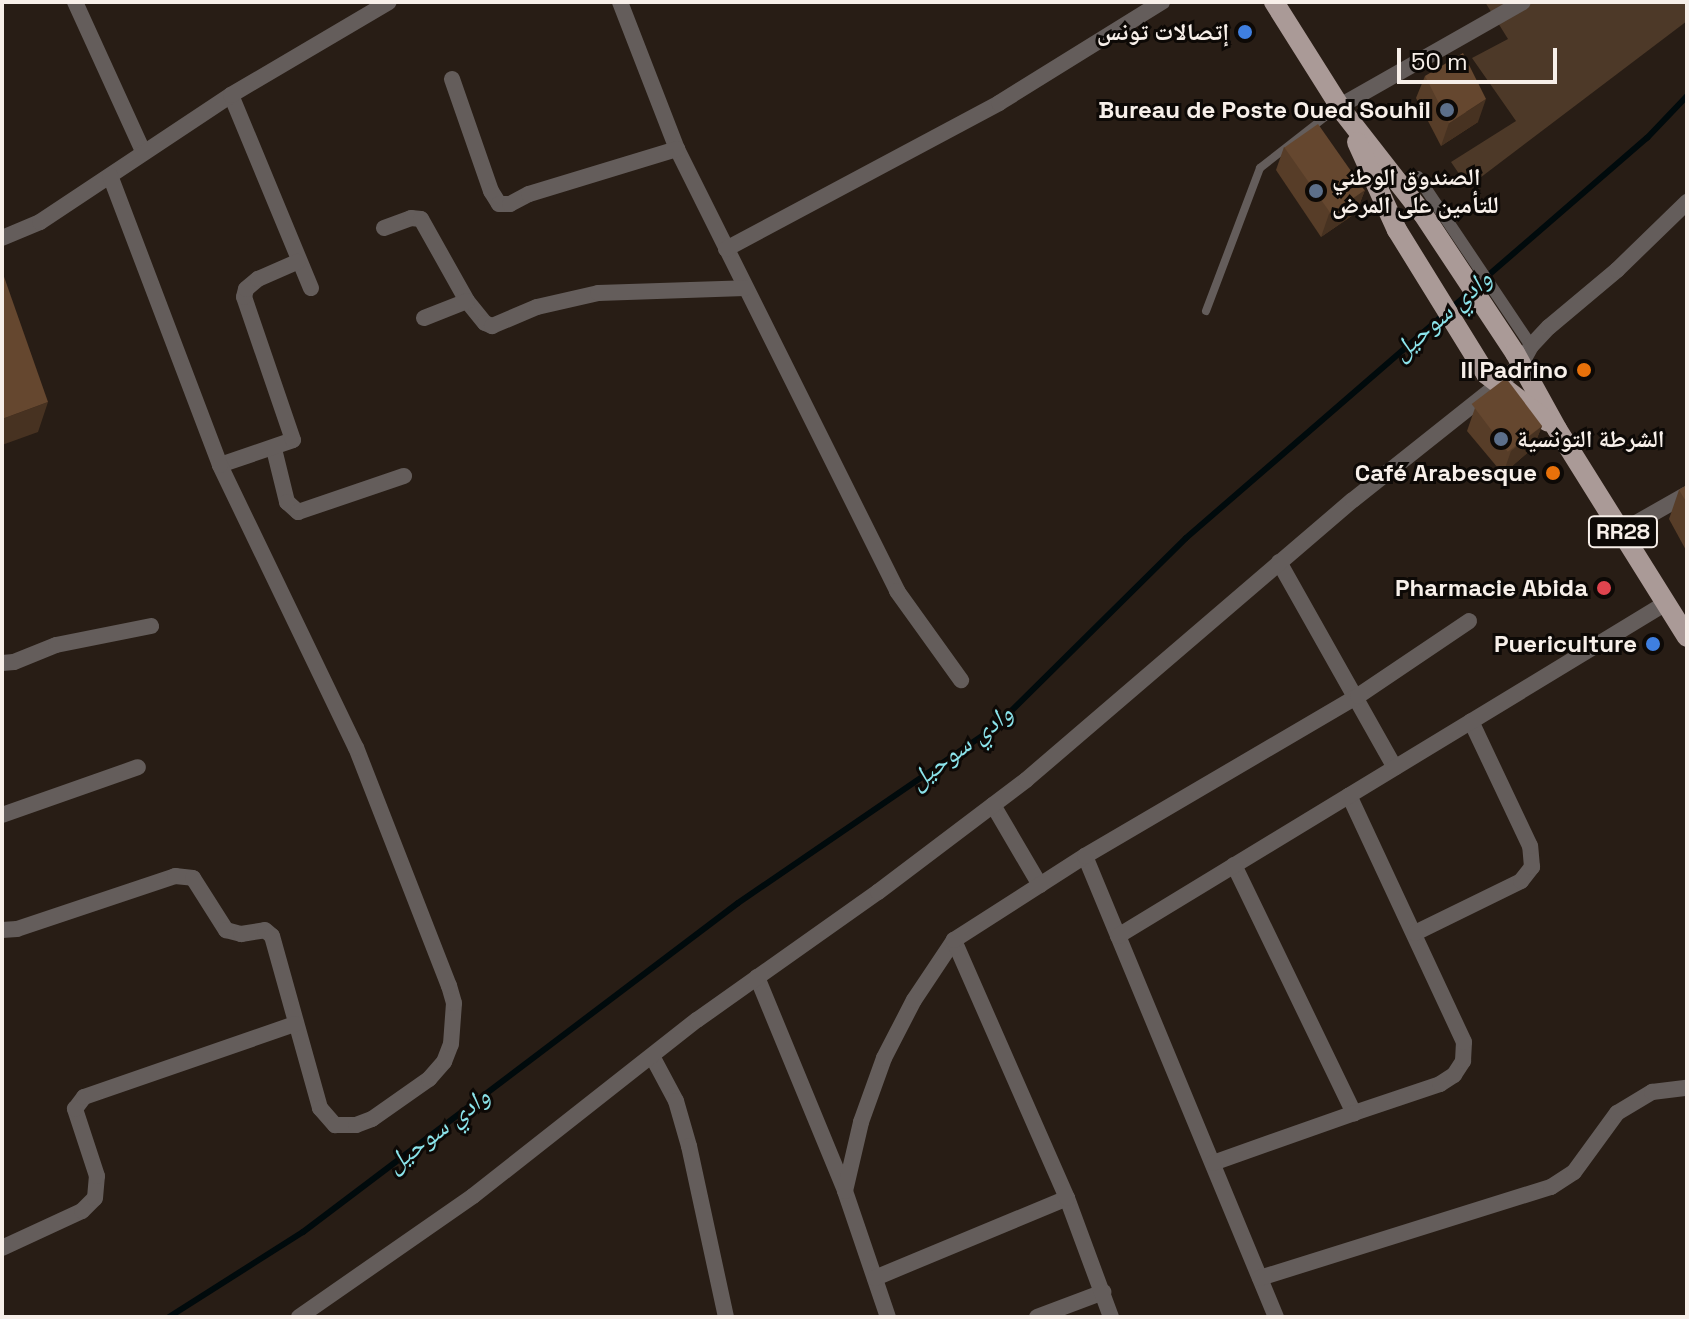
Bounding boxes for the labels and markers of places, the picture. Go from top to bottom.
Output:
place label: إتصالات تونس [1097,18,1229,46]
marker: إتصالات تونس [1236,23,1254,41]
place label: Bureau de Poste Oued Souhil [1098,96,1431,124]
marker: Bureau de Poste Oued Souhil [1438,101,1456,119]
place label: الصندوق الوطني للتأمين على المرض [1332,163,1499,219]
marker: الصندوق الوطني للتأمين على المرض [1307,182,1325,200]
place label: Il Padrino [1461,356,1568,384]
marker: Il Padrino [1575,361,1593,379]
place label: الشرطة التونسية [1517,425,1665,453]
marker: الشرطة التونسية [1492,430,1510,448]
place label: Café Arabesque [1355,459,1537,487]
marker: Café Arabesque [1544,464,1562,482]
place label: Pharmacie Abida [1395,574,1588,602]
marker: Pharmacie Abida [1595,579,1613,597]
place label: Puericulture [1494,630,1637,658]
marker: Puericulture [1644,635,1662,653]

